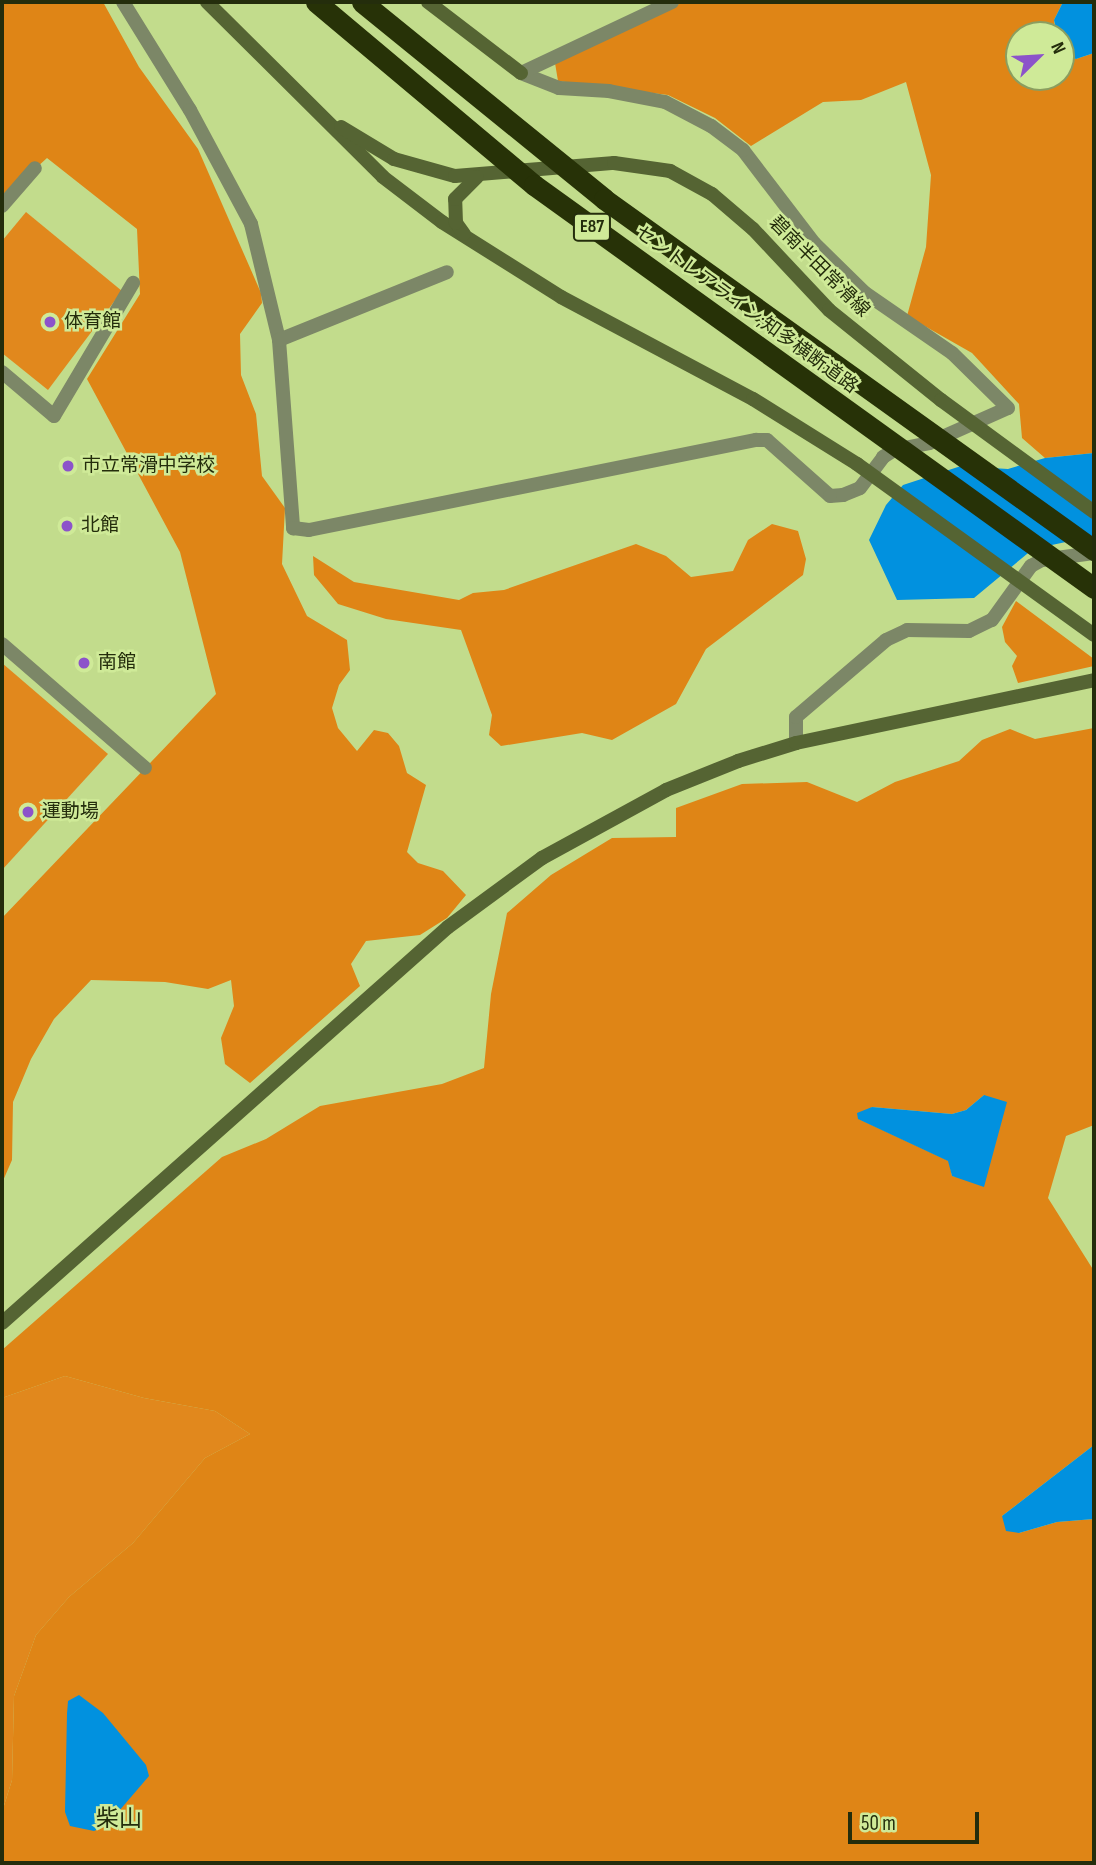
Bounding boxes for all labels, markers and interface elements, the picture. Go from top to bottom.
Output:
north arrow [1005,21,1075,91]
text: N [1045,39,1070,57]
road number: E87 [573,212,611,242]
street label: 碧南半田常滑線 [764,212,874,322]
street label: セントレアライン;知多横断道路 [630,222,862,398]
place label: 体育館 [64,311,121,333]
marker: 体育館 [42,314,58,330]
place label: 市立常滑中学校 [82,455,215,477]
marker: 市立常滑中学校 [60,458,76,474]
place label: 北館 [81,515,119,537]
marker: 北館 [59,518,75,534]
place label: 南館 [98,652,136,674]
marker: 南館 [76,655,92,671]
place label: 運動場 [42,801,99,823]
marker: 運動場 [20,804,36,820]
scale bar [851,1798,982,1842]
district label: 柴山 [96,1805,142,1833]
text: 50 m [861,1811,896,1836]

